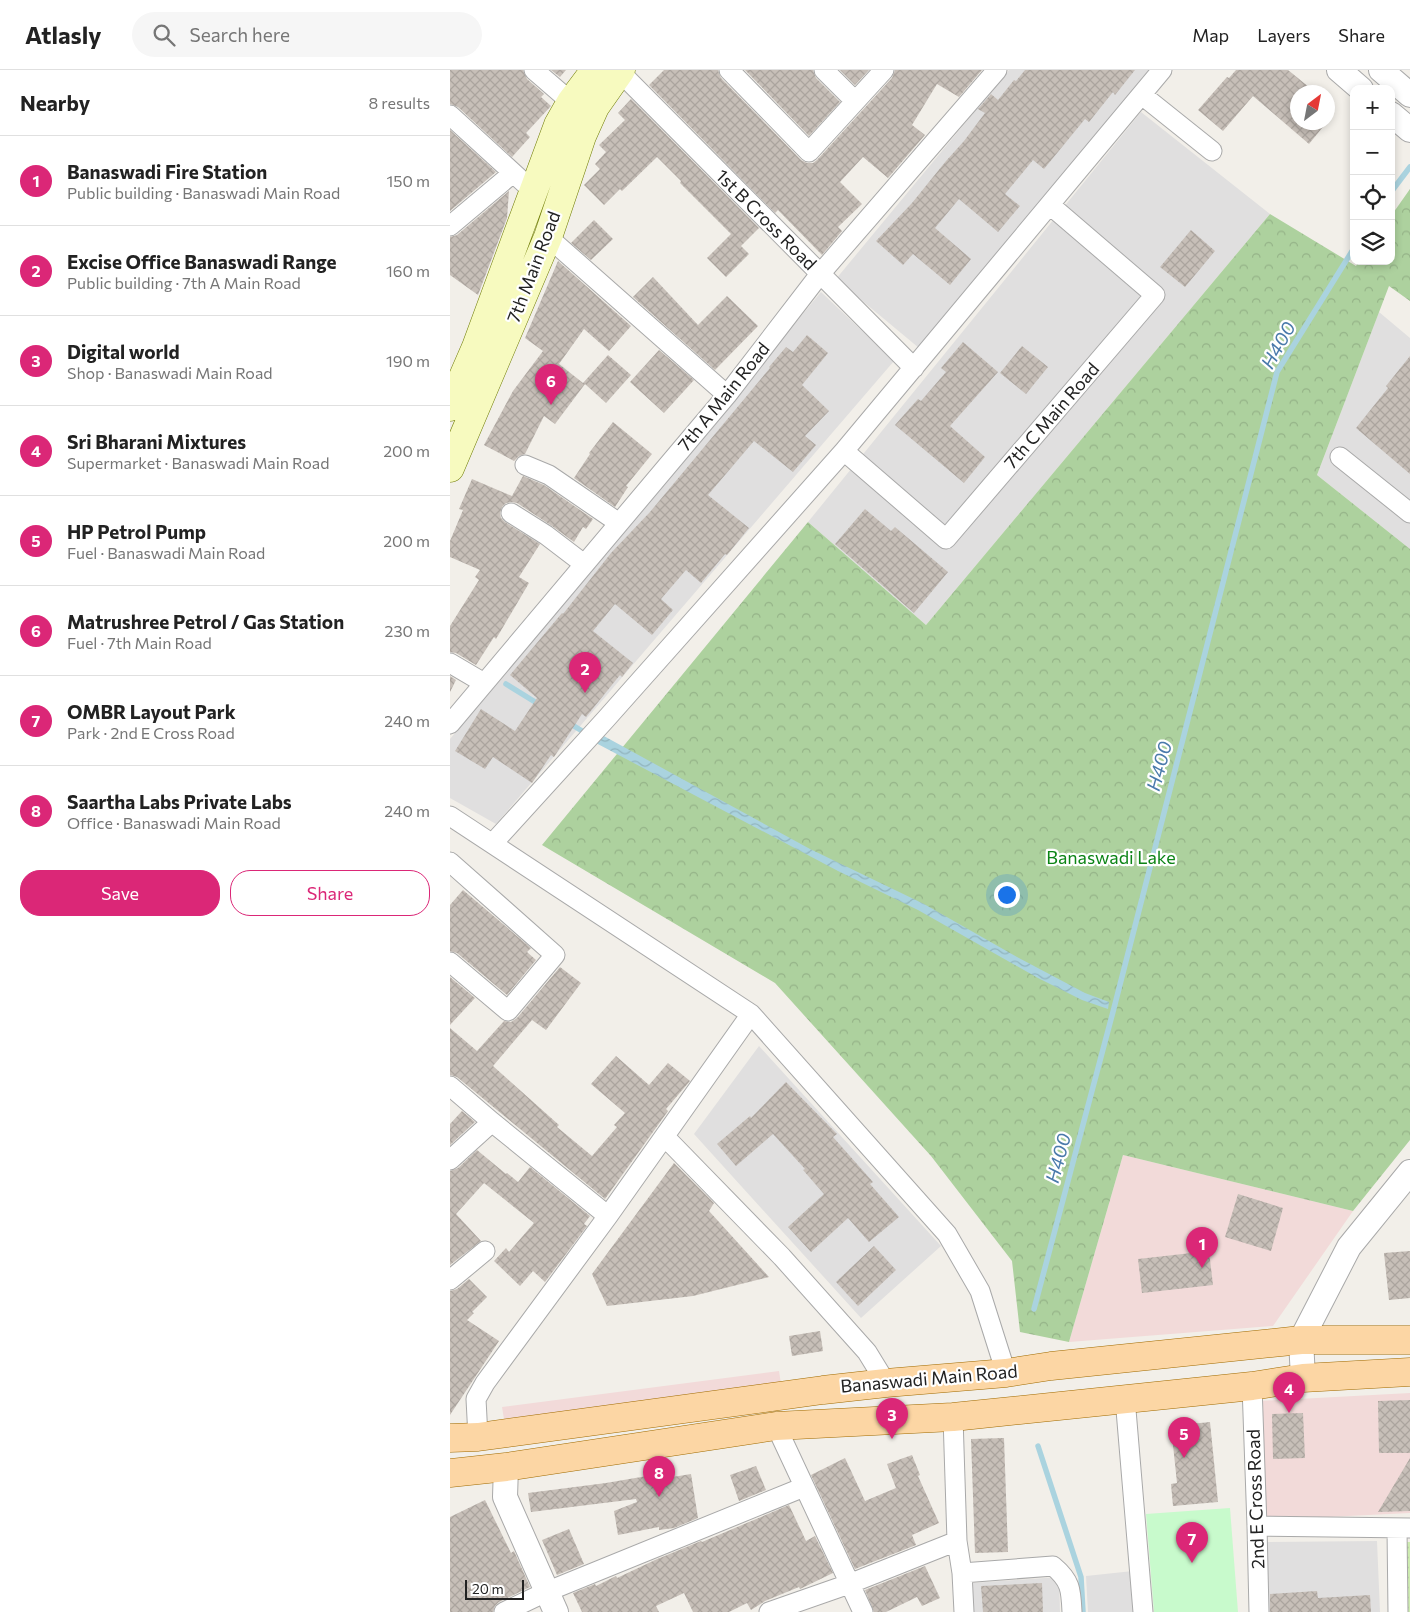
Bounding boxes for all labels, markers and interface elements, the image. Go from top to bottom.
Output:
search box [132,12,482,57]
text: Atlasly [25,20,102,49]
icon: search [150,21,178,49]
text: Search here [190,23,290,46]
text: Map [1192,24,1229,46]
text: Layers [1257,24,1310,46]
text: Share [1338,24,1385,46]
north arrow [1290,85,1335,130]
map controls [1350,85,1395,265]
button: + [1350,85,1395,130]
text: Nearby [20,90,90,115]
text: 8 results [369,93,430,112]
button: − [1350,130,1395,175]
text: Banaswadi Fire Station [67,160,267,183]
street label: 1st B Cross Road [712,164,822,274]
text: 1 [32,171,40,190]
text: 150 m [387,171,430,190]
button: locate [1350,175,1395,220]
text: Public building · Banaswadi Main Road [67,183,340,202]
street label: 7th Main Road [502,208,564,325]
button: layers [1350,220,1395,265]
text: Excise Office Banaswadi Range [67,250,336,273]
text: 2 [31,261,41,280]
text: 160 m [386,261,430,280]
text: Public building · 7th A Main Road [67,273,301,292]
water label: H400 [1255,317,1300,372]
street label: 7th A Main Road [673,338,774,455]
text: Digital world [67,340,180,363]
text: 3 [31,351,41,370]
text: 190 m [386,351,430,370]
street label: 7th C Main Road [999,358,1103,473]
text: Shop · Banaswadi Main Road [67,363,273,382]
pin: 6 [535,364,567,405]
text: Sri Bharani Mixtures [67,430,246,453]
text: 4 [31,441,41,460]
text: 200 m [383,441,430,460]
text: Supermarket · Banaswadi Main Road [67,453,329,472]
text: HP Petrol Pump [67,520,206,543]
text: 5 [31,531,41,550]
text: 200 m [383,531,430,550]
text: Fuel · Banaswadi Main Road [67,543,265,562]
text: Matrushree Petrol / Gas Station [67,610,344,633]
text: 6 [31,621,41,640]
text: 230 m [385,621,430,640]
text: Fuel · 7th Main Road [67,633,212,652]
pin: 2 [569,652,601,693]
text: OMBR Layout Park [67,700,236,723]
text: 7 [32,711,40,730]
text: 240 m [384,711,430,730]
text: Park · 2nd E Cross Road [67,723,235,742]
water label: H400 [1141,739,1176,793]
text: Saartha Labs Private Labs [67,790,292,813]
text: 8 [31,801,41,820]
text: 240 m [384,801,430,820]
text: Office · Banaswadi Main Road [67,813,281,832]
park label: Banaswadi Lake [1046,846,1176,868]
button: Save [20,870,220,916]
button: Share [230,870,430,916]
your location [994,882,1020,908]
water label: H400 [1040,1131,1075,1185]
pin: 1 [1186,1227,1218,1268]
street label: Banaswadi Main Road [839,1359,1018,1397]
pin: 4 [1273,1372,1305,1413]
pin: 3 [876,1398,908,1439]
pin: 5 [1168,1417,1200,1458]
street label: 2nd E Cross Road [1242,1429,1268,1569]
pin: 8 [643,1456,675,1497]
pin: 7 [1176,1522,1208,1563]
scale bar [465,1577,524,1600]
text: 20 m [472,1580,504,1597]

